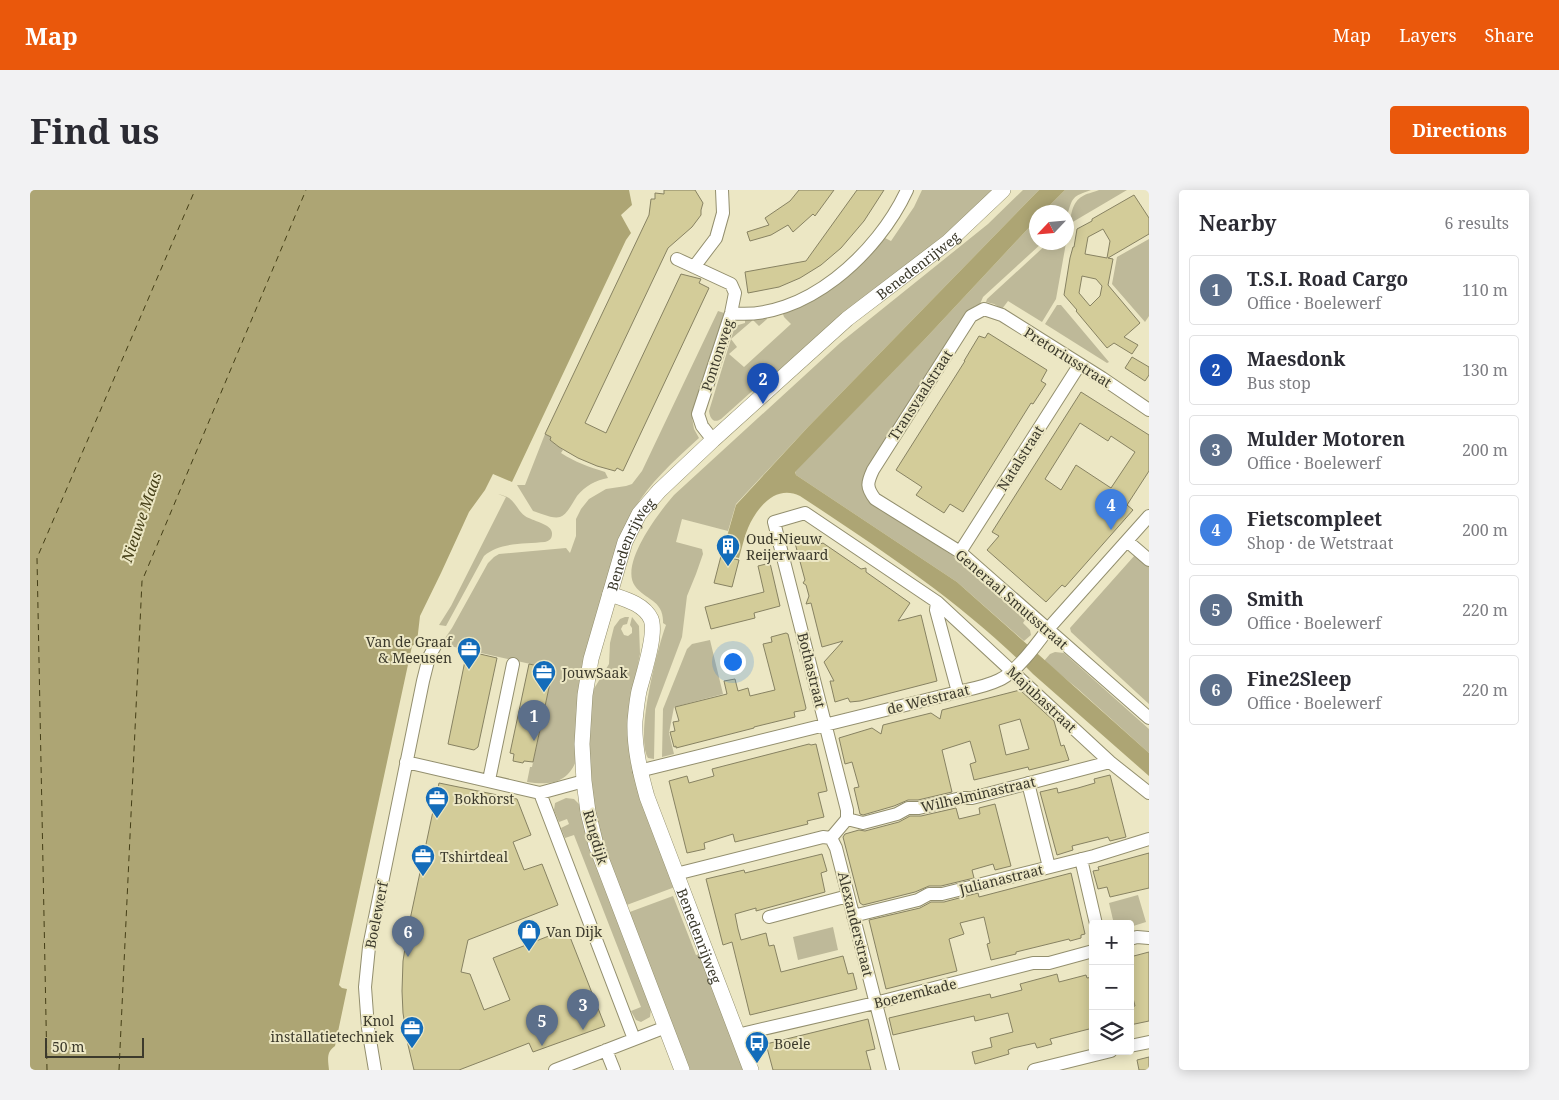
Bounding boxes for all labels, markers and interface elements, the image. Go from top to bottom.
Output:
text: Map [25,19,78,52]
text: Map [1333,23,1371,47]
text: Layers [1399,23,1457,47]
text: Share [1485,23,1534,47]
button: Directions [1390,106,1529,154]
text: Find us [30,107,159,154]
north arrow [1029,205,1074,250]
text: Nearby [1199,209,1277,237]
text: 6 results [1445,212,1509,234]
street label: Benedenrijweg [872,226,964,303]
text: T.S.I. Road Cargo [1247,266,1408,292]
text: 1 [1211,279,1221,301]
text: 110 m [1462,279,1508,301]
text: Office · Boelewerf [1247,292,1381,314]
street label: Pontonweg [696,316,738,393]
street label: Pretoriusstraat [1021,322,1116,392]
street label: Transvaalstraat [884,346,956,444]
text: Maesdonk [1247,346,1345,372]
text: 2 [1211,359,1221,381]
text: 130 m [1462,359,1508,381]
pin: 2 [747,363,779,404]
text: Bus stop [1247,372,1311,394]
street label: Natalstraat [992,422,1048,494]
text: Mulder Motoren [1247,426,1405,452]
text: 3 [1211,439,1221,461]
text: 200 m [1462,439,1508,461]
text: Office · Boelewerf [1247,452,1381,474]
water label: Nieuwe Maas [116,469,166,566]
pin: 4 [1095,489,1127,530]
street label: Benedenrijweg [602,493,659,593]
text: Fietscompleet [1247,506,1382,532]
text: 4 [1211,519,1221,541]
text: 200 m [1462,519,1508,541]
place label: Oud-Nieuw Reijerwaard [746,529,829,564]
text: Shop · de Wetstraat [1247,532,1393,554]
building icon: Oud-Nieuw Reijerwaard [715,533,741,567]
street label: Generaal Smutsstraat [952,545,1072,653]
text: Smith [1247,586,1304,612]
text: 5 [1211,599,1221,621]
text: 220 m [1462,599,1508,621]
text: Office · Boelewerf [1247,612,1381,634]
street label: Bothastraat [793,630,831,710]
place label: Van de Graaf & Meeusen [366,632,454,667]
office icon: Van de Graaf & Meeusen [456,636,482,670]
your location [720,649,746,675]
office icon: JouwSaak [531,659,557,693]
street label: Majubastraat [1003,662,1081,736]
place label: JouwSaak [561,663,628,682]
text: Fine2Sleep [1247,666,1351,692]
text: 6 [1211,679,1221,701]
text: 220 m [1462,679,1508,701]
street label: de Wetstraat [885,680,971,718]
text: Office · Boelewerf [1247,692,1381,714]
pin: 1 [518,700,550,741]
street label: Wilhelminastraat [919,772,1037,816]
office icon: Bokhorst [424,785,450,819]
place label: Bokhorst [454,789,514,808]
street label: Ringdijk [579,808,613,867]
office icon: Tshirtdeal [410,843,436,877]
place label: Tshirtdeal [440,847,509,866]
street label: Julianastraat [956,859,1045,899]
street label: Alexanderstraat [834,869,878,979]
street label: Boelewerf [360,878,392,950]
street label: Benedenrijweg [673,885,727,987]
pin: 6 [392,916,424,957]
shop icon: Van Dijk [516,918,542,952]
map controls [1089,920,1134,1055]
button: + [1089,920,1134,965]
place label: Van Dijk [546,922,603,941]
button: − [1089,965,1134,1010]
street label: Boezemkade [872,974,958,1012]
pin: 3 [567,989,599,1030]
pin: 5 [526,1005,558,1046]
button: layers [1089,1010,1134,1055]
place label: Knol installatietechniek [271,1011,395,1046]
office icon: Knol installatietechniek [399,1015,425,1049]
bus stop icon: Boele [744,1030,770,1064]
place label: Boele [774,1034,811,1053]
scale bar [45,1035,144,1058]
text: 50 m [52,1037,85,1056]

